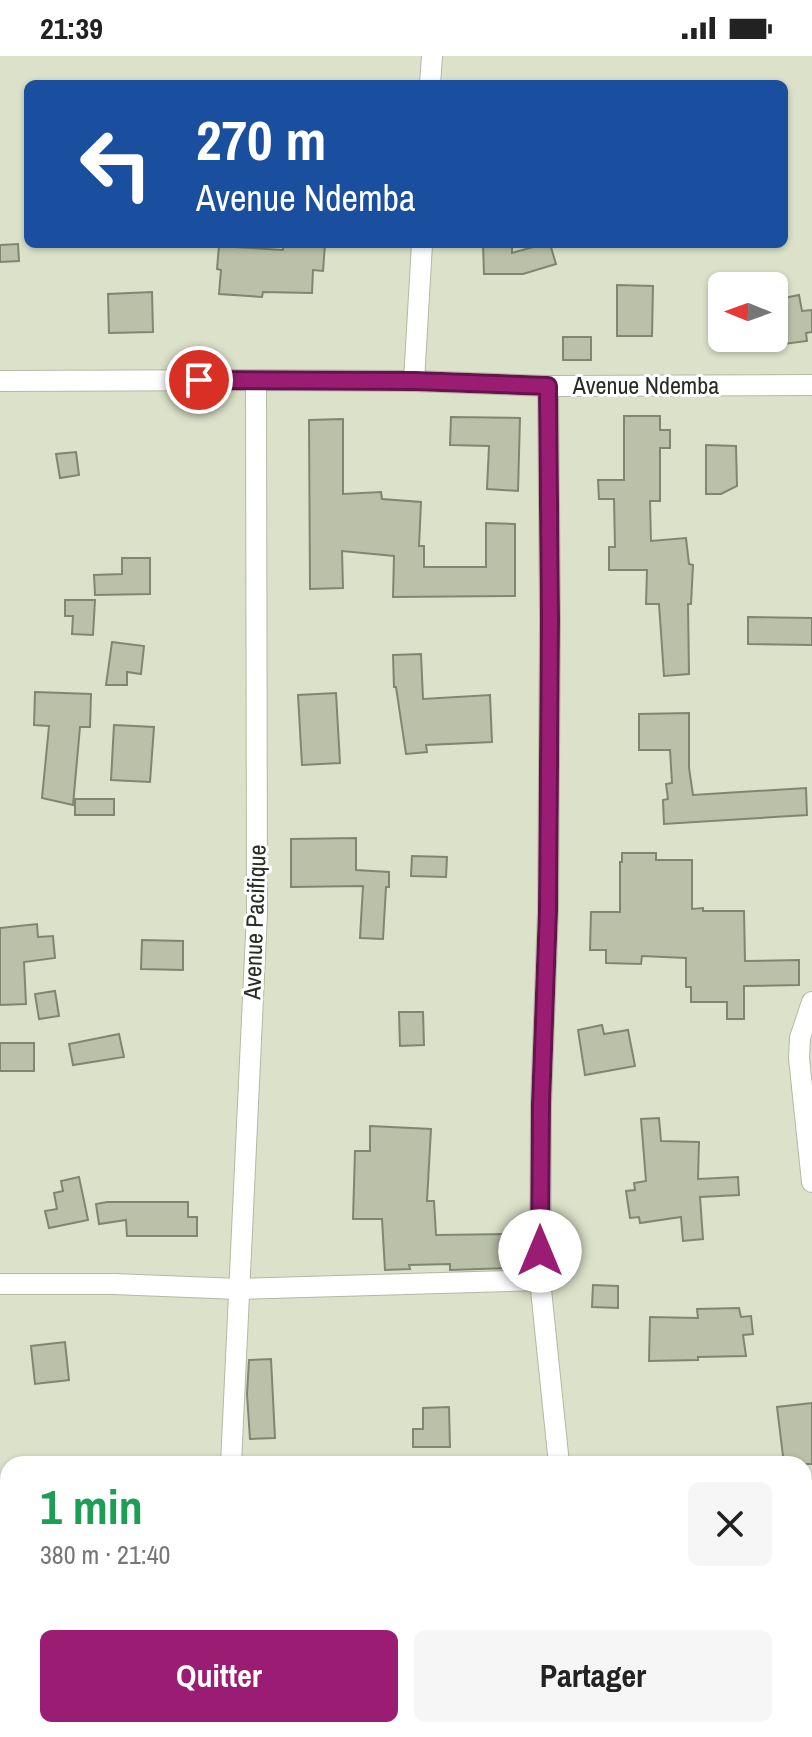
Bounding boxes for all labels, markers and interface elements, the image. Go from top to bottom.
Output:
text: 21:39 [40,8,103,48]
text: 270 m [196,102,326,177]
icon: left [64,112,168,216]
text: Avenue Ndemba [196,174,415,222]
north arrow [708,272,788,352]
map controls [708,272,788,352]
pin [165,346,233,414]
icon: arrive [177,358,221,402]
street label: Avenue Ndemba [572,369,719,401]
street label: Avenue Pacifique [235,844,273,1001]
position arrow [498,1209,582,1293]
text: 1 min [40,1474,143,1539]
button: close [688,1482,772,1566]
text: 380 m · 21:40 [40,1537,170,1572]
button: Quitter [40,1630,398,1722]
button: Partager [414,1630,772,1722]

